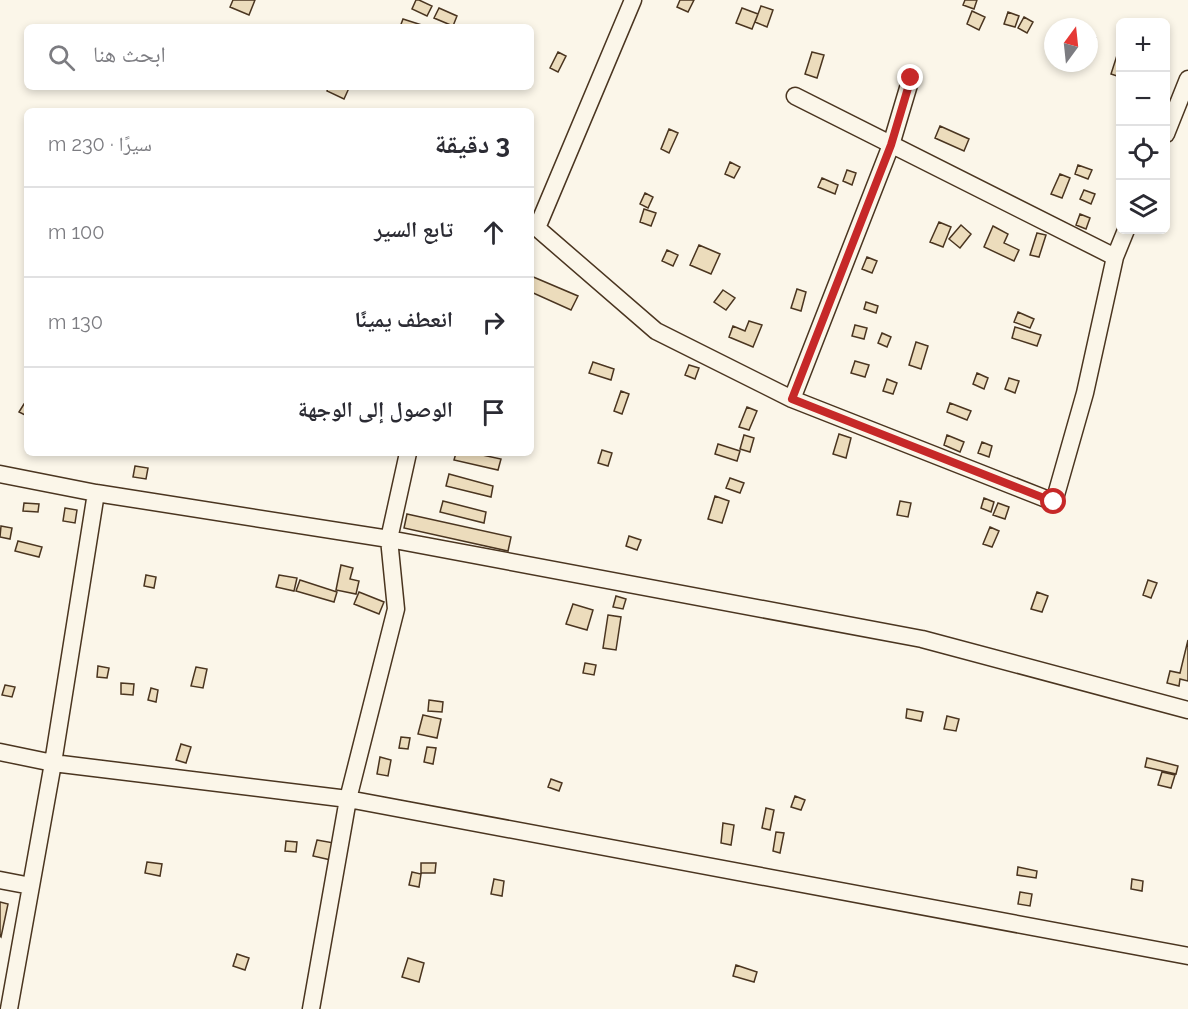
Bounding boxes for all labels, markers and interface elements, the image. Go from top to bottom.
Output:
north arrow [1044,18,1098,72]
map controls [1116,18,1170,234]
button: + [1116,18,1170,72]
search box [24,24,534,90]
icon: search [45,41,78,74]
text: ابحث هنا [93,41,166,67]
route end [897,64,923,90]
button: − [1116,72,1170,126]
button: locate [1116,126,1170,180]
text: 3 دقيقة [435,129,510,159]
text: سيرًا · 230 m [48,132,152,156]
button: layers [1116,180,1170,234]
text: تابع السير [374,216,453,242]
icon: ahead [477,216,510,249]
text: 100 m [48,220,105,244]
text: انعطف يمينًا [354,306,453,332]
icon: right [477,306,510,339]
text: 130 m [48,310,103,334]
text: الوصول إلى الوجهة [298,396,453,422]
icon: arrive [477,396,510,429]
route start [1040,488,1066,514]

